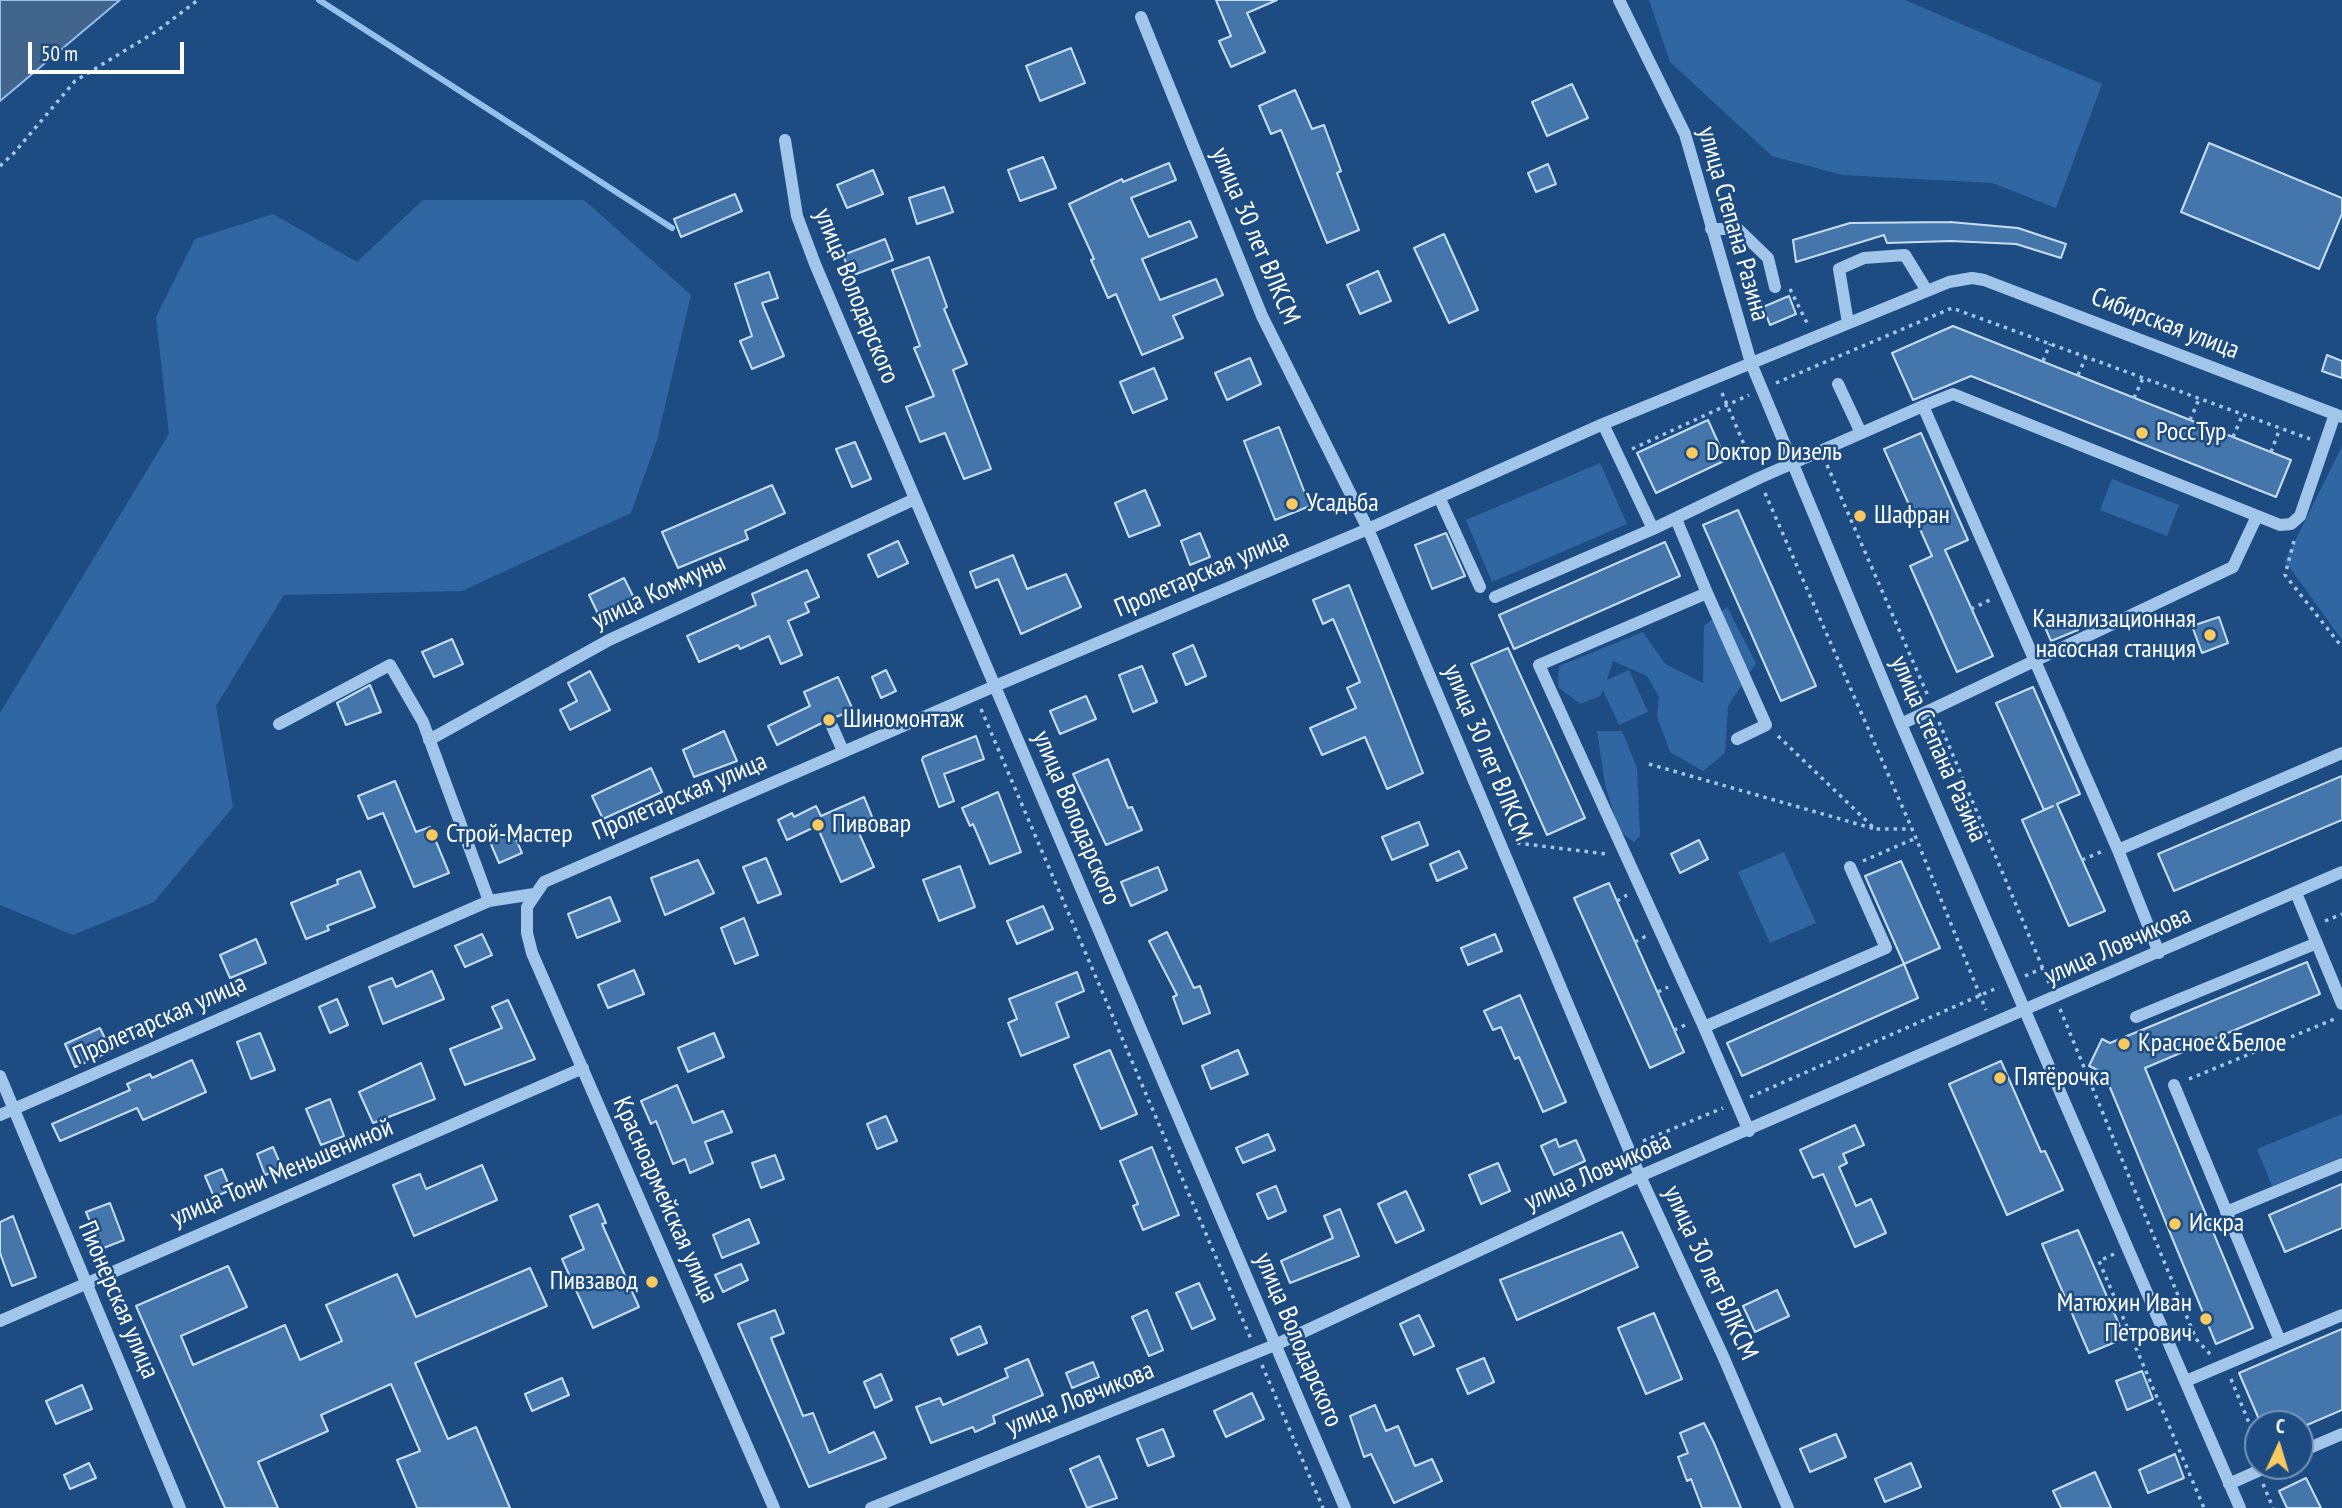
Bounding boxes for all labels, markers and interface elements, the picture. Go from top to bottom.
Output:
scale bar [32,28,187,72]
text: 50 m [41,40,78,67]
street label: улица Степана Разина [1690,123,1776,325]
street label: улица 30 лет ВЛКСМ [1204,143,1306,329]
street label: улица Володарского [807,204,905,388]
street label: Сибирская улица [2087,282,2243,366]
place label: РоссТур [2156,417,2226,449]
marker: РоссТур [2134,425,2150,441]
place label: Dоктор Dизель [1706,437,1842,469]
marker: Dоктор Dизель [1684,445,1700,461]
place label: Усадьба [1306,488,1379,520]
marker: Усадьба [1284,496,1300,512]
place label: Шафран [1874,500,1950,532]
marker: Шафран [1852,508,1868,524]
street label: Пролетарская улица [1110,523,1294,625]
street label: улица Коммуны [587,547,731,637]
place label: Канализационная насосная станция [2032,604,2196,666]
marker: Канализационная насосная станция [2202,627,2218,643]
street label: улица Степана Разина [1883,651,1993,847]
street label: улица 30 лет ВЛКСМ [1436,660,1538,846]
place label: Шиномонтаж [843,704,964,736]
marker: Шиномонтаж [821,712,837,728]
street label: улица Володарского [1025,726,1127,910]
street label: Пролетарская улица [588,746,772,848]
place label: Пивовар [832,809,911,841]
marker: Пивовар [810,817,826,833]
place label: Строй-Мастер [446,819,572,851]
marker: Строй-Мастер [424,827,440,843]
street label: улица Ловчикова [2040,900,2196,992]
street label: Пролетарская улица [69,968,251,1072]
place label: Красное&Белое [2138,1028,2287,1060]
marker: Красное&Белое [2116,1036,2132,1052]
place label: Пятёрочка [2014,1062,2110,1094]
marker: Пятёрочка [1992,1070,2008,1086]
street label: Красноармейская улица [606,1092,724,1308]
street label: улица Тони Меньшениной [166,1112,398,1234]
street label: улица Ловчикова [1520,1126,1676,1218]
street label: улица 30 лет ВЛКСМ [1656,1181,1764,1365]
place label: Искра [2189,1208,2244,1240]
street label: Пионерская улица [71,1216,165,1384]
marker: Искра [2167,1216,2183,1232]
street label: улица Володарского [1247,1248,1349,1432]
place label: Пивзавод [550,1266,638,1298]
marker: Пивзавод [644,1274,660,1290]
place label: Матюхин Иван Петрович [2057,1288,2192,1350]
marker: Матюхин Иван Петрович [2198,1311,2214,1327]
street label: улица Ловчикова [1001,1355,1159,1443]
north arrow [2244,1410,2314,1480]
text: С [2275,1414,2285,1438]

